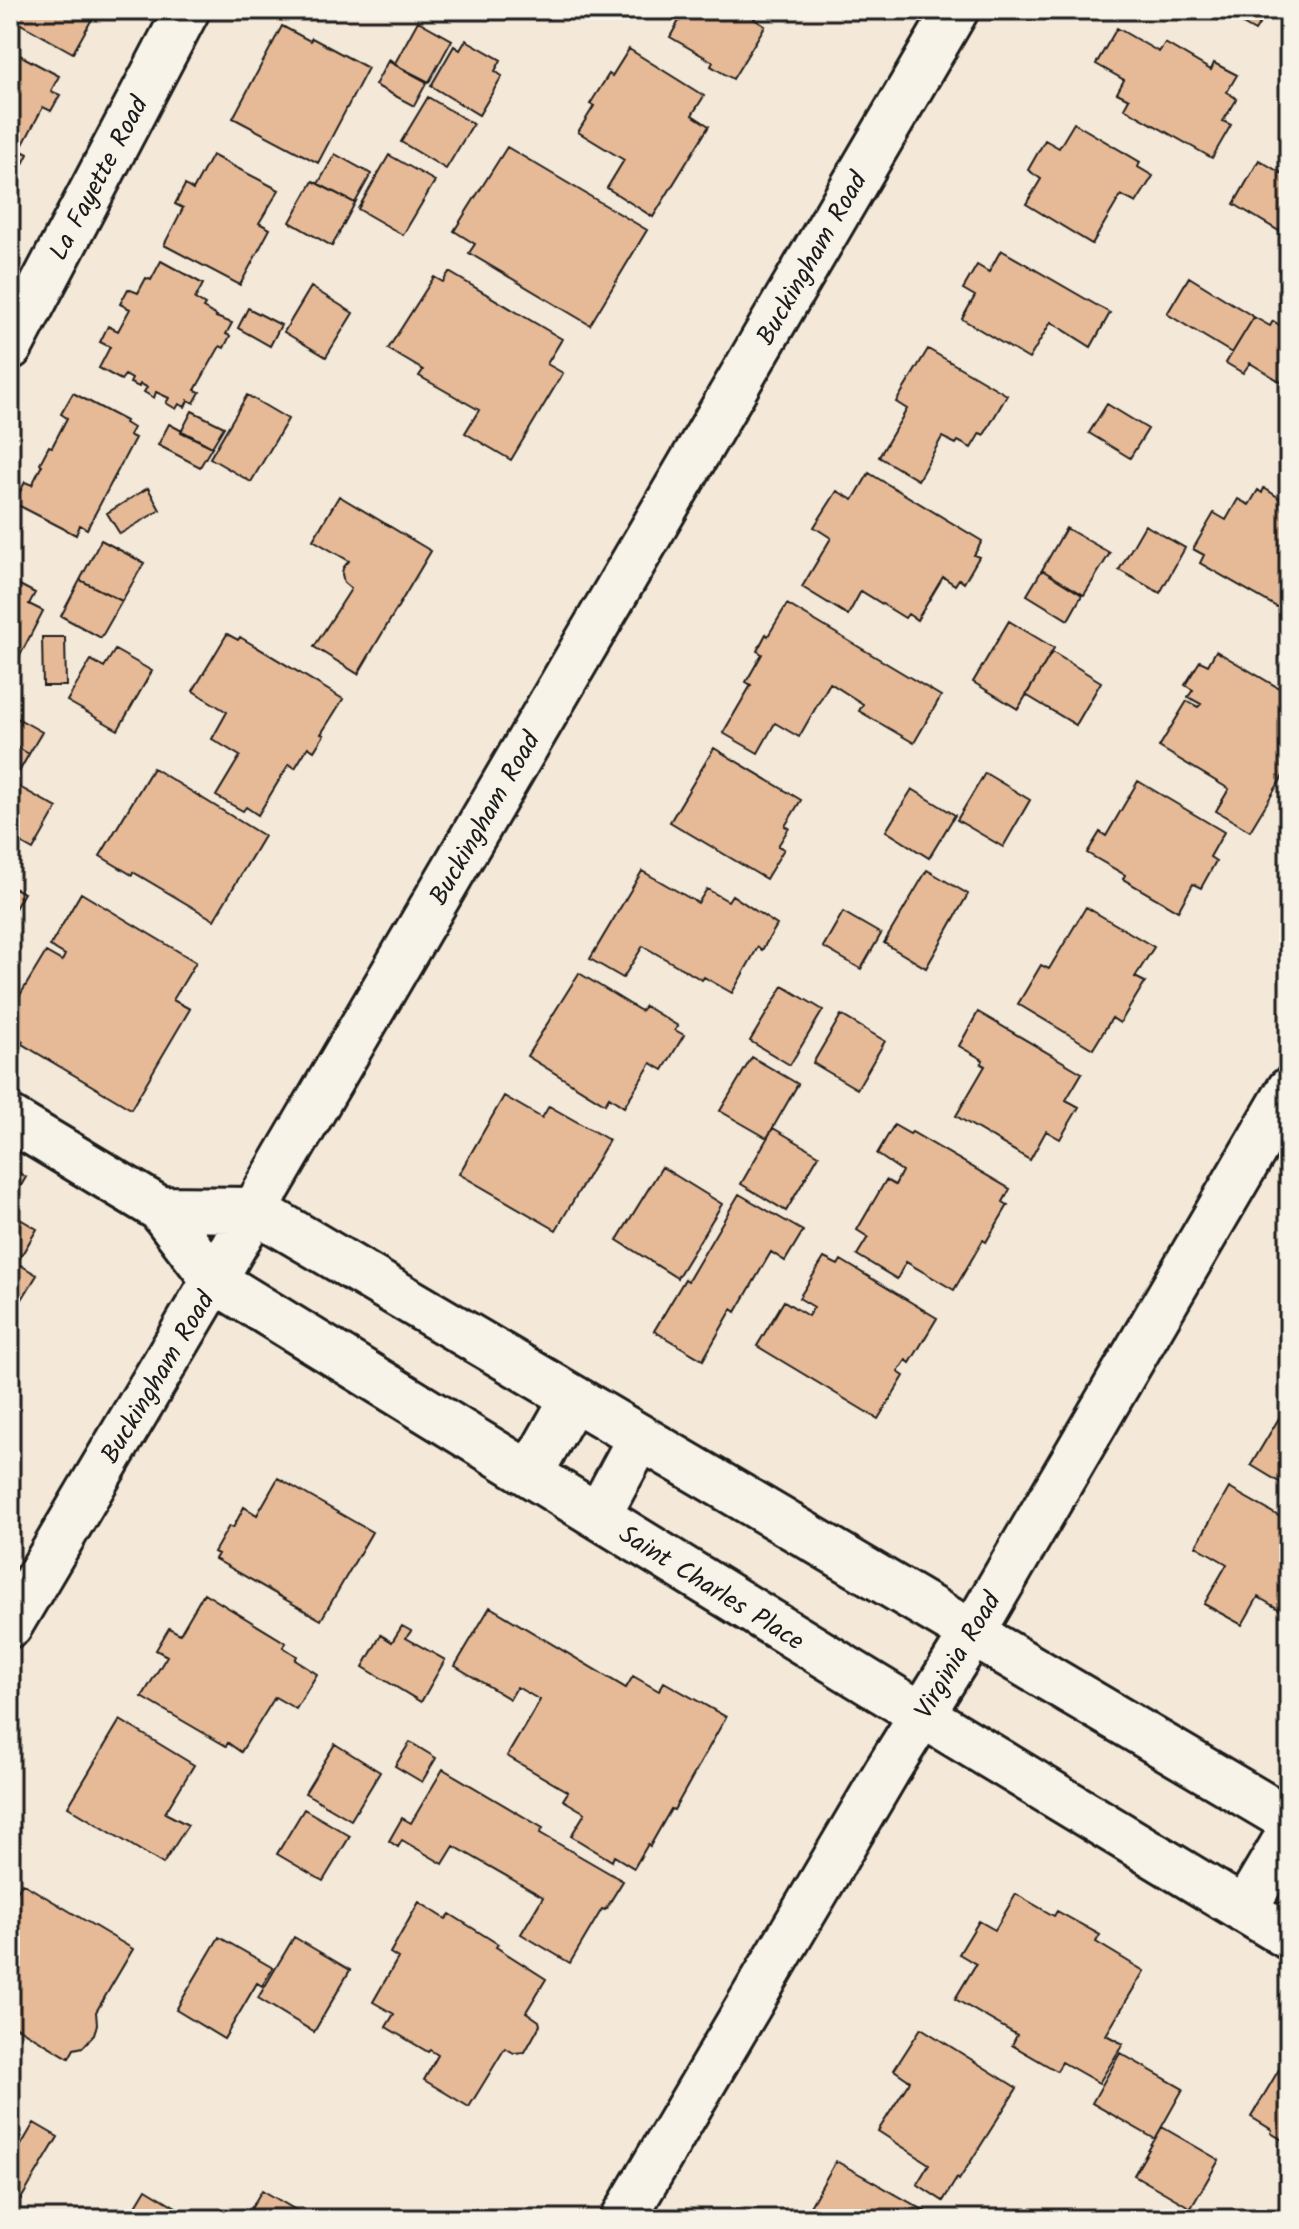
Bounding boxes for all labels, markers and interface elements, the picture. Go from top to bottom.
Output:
street label: La Fayette Road [39,88,161,269]
street label: Buckingham Road [746,163,880,354]
street label: Buckingham Road [419,723,553,914]
street label: Buckingham Road [91,1283,227,1472]
street label: Saint Charles Place [610,1515,812,1663]
street label: Virginia Road [904,1583,1014,1728]

